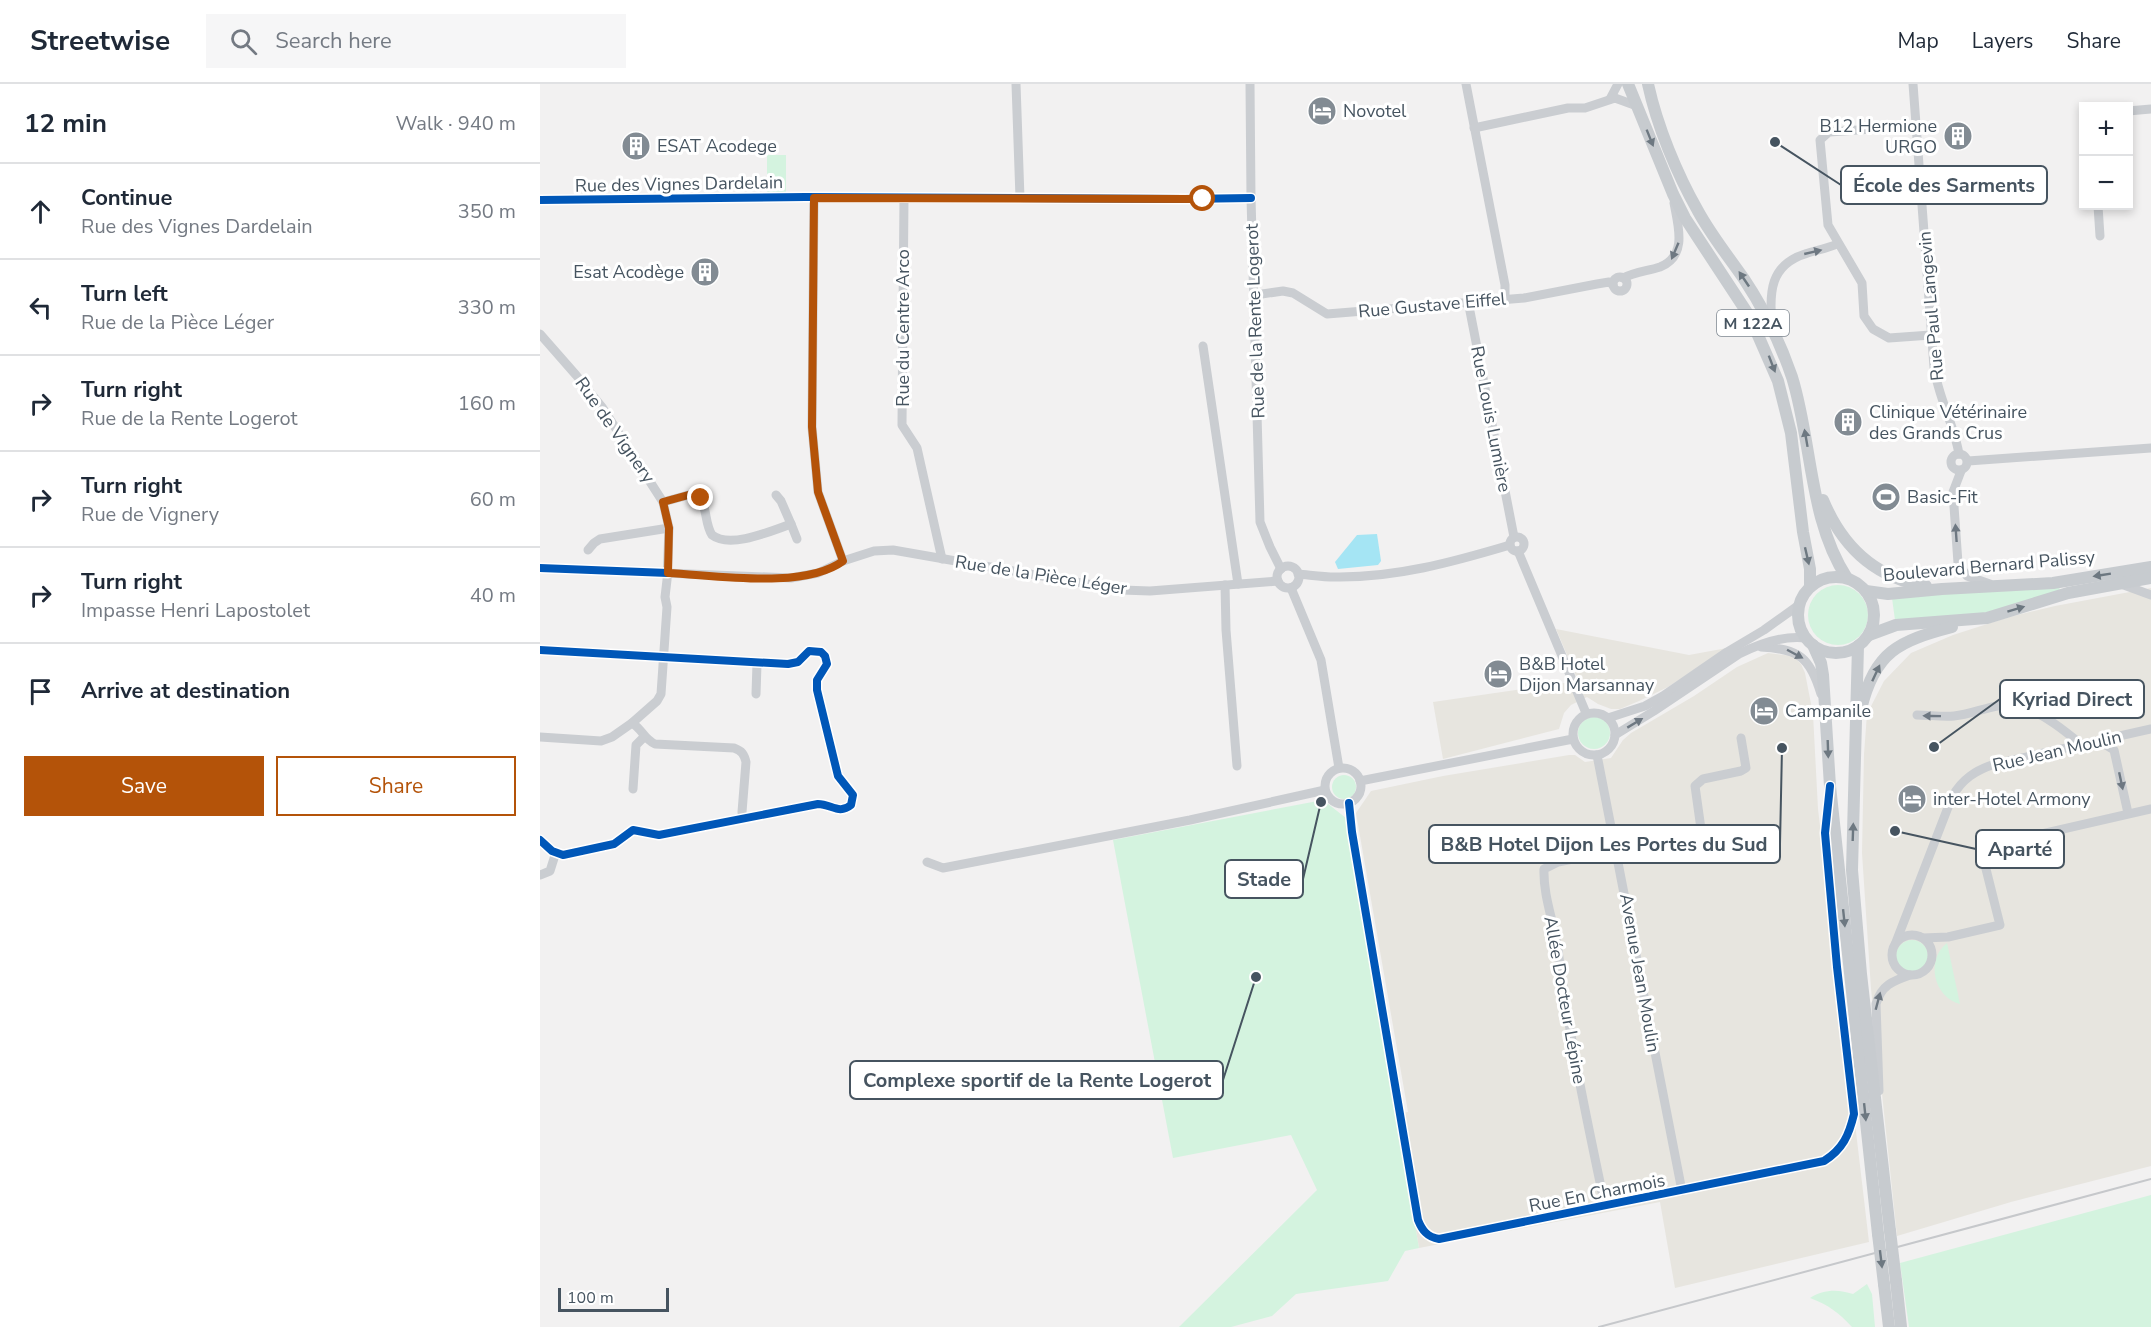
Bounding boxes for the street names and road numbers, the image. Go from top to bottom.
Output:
street label: Rue des Vignes Dardelain [575,170,783,198]
street label: Rue de la Rente Logerot [1240,222,1270,419]
street label: Rue Paul Langevin [1913,230,1949,382]
street label: Rue du Centre Arco [891,249,915,407]
street label: Rue Gustave Eiffel [1357,287,1508,323]
road number: M 122A [1717,310,1789,336]
street label: Rue Louis Lumière [1465,344,1517,494]
street label: Rue de Vignery [570,372,661,488]
street label: Boulevard Bernard Palissy [1882,545,2097,587]
street label: Rue de la Pièce Léger [953,550,1129,601]
street label: Rue Jean Moulin [1990,725,2124,777]
street label: Avenue Jean Moulin [1614,892,1666,1054]
street label: Allée Docteur Lépine [1538,914,1592,1086]
street label: Rue En Charmois [1527,1168,1667,1218]

